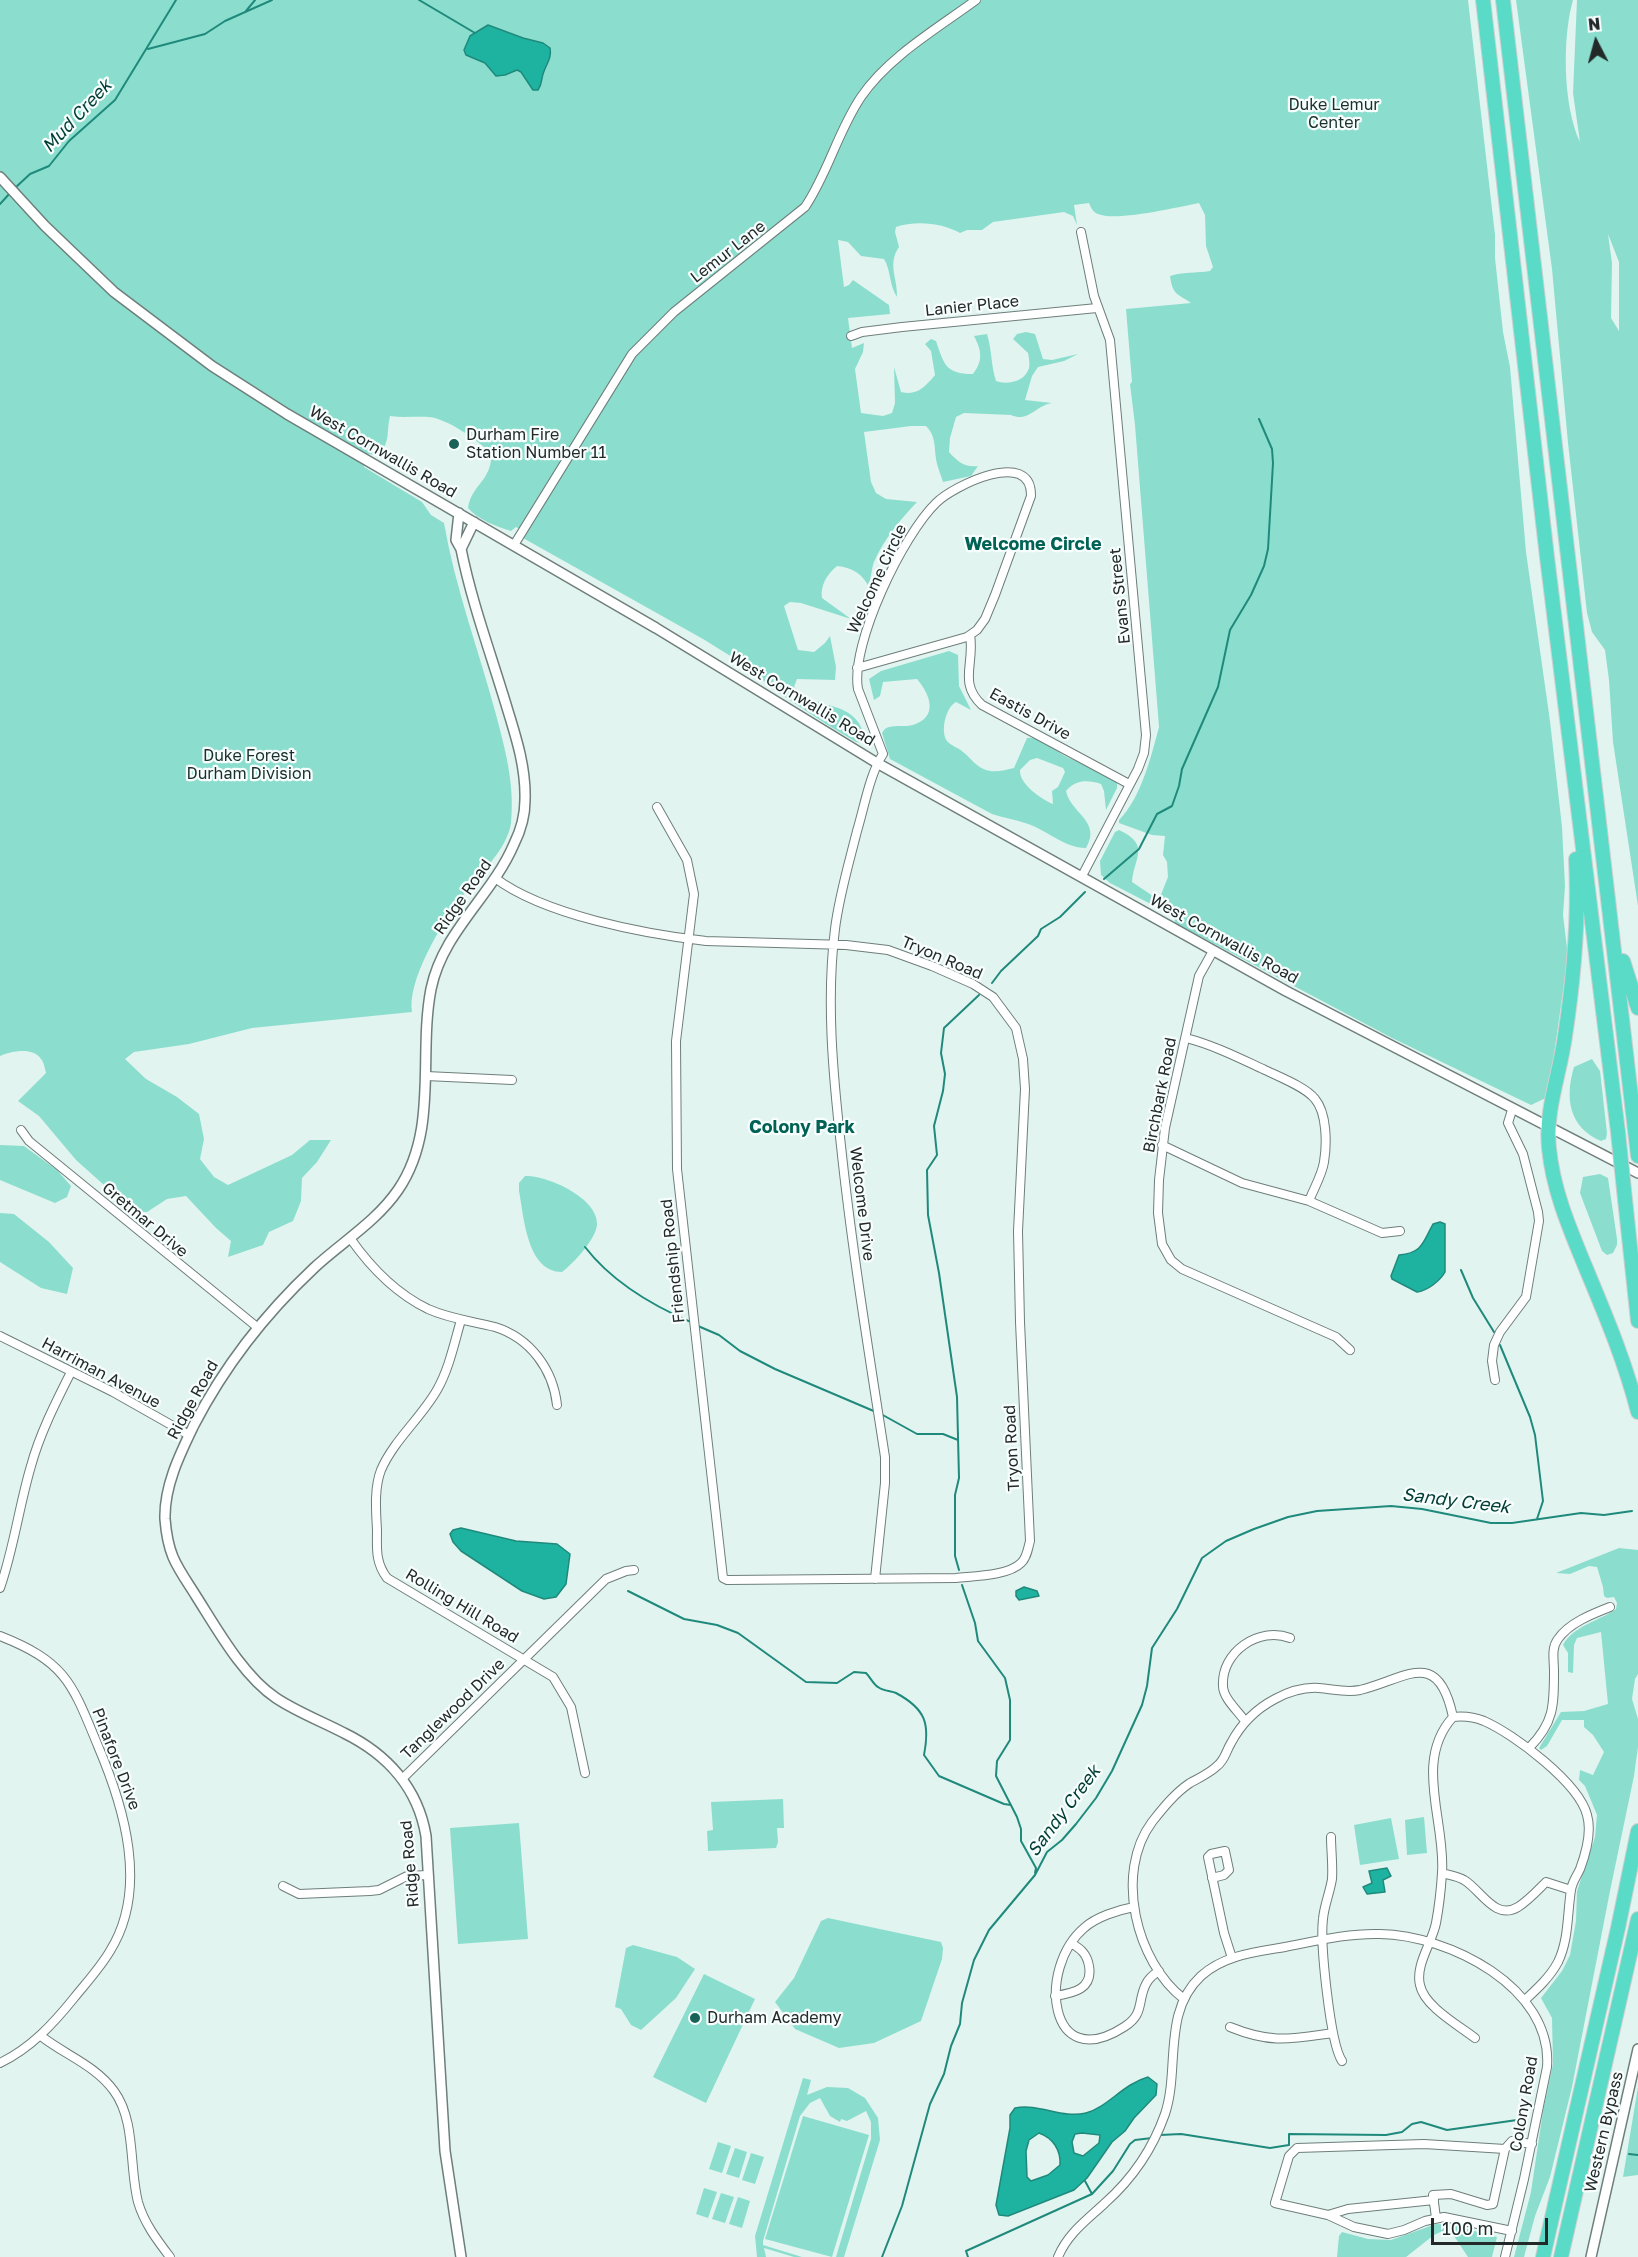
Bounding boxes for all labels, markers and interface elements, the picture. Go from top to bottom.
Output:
north arrow [1566,12,1626,72]
text: N [1587,14,1601,35]
water label: Mud Creek [38,75,116,157]
park label: Duke Lemur Center [1288,95,1380,133]
street label: Lemur Lane [687,217,769,287]
street label: Lanier Place [924,292,1020,320]
street label: West Cornwallis Road [306,402,460,502]
place label: Durham Fire Station Number 11 [466,425,606,463]
marker: Durham Fire Station Number 11 [447,437,461,451]
street label: Welcome Circle [843,521,911,637]
district label: Welcome Circle [964,533,1102,555]
street label: Evans Street [1105,547,1135,645]
street label: West Cornwallis Road [725,648,879,750]
street label: Eastis Drive [986,684,1074,744]
park label: Duke Forest Durham Division [186,746,312,784]
street label: Ridge Road [430,856,496,938]
street label: West Cornwallis Road [1146,890,1302,988]
street label: Tryon Road [898,932,986,984]
street label: Birchbark Road [1139,1036,1181,1154]
district label: Colony Park [749,1116,855,1138]
street label: Welcome Drive [846,1146,878,1262]
street label: Gretmar Drive [98,1179,192,1261]
street label: Friendship Road [657,1198,689,1324]
street label: Harriman Avenue [38,1334,164,1412]
street label: Ridge Road [163,1357,223,1443]
street label: Tryon Road [1000,1404,1024,1492]
water label: Sandy Creek [1401,1484,1511,1518]
street label: Rolling Hill Road [402,1565,522,1647]
street label: Tanglewood Drive [397,1655,509,1763]
street label: Pinafore Drive [88,1705,144,1813]
water label: Sandy Creek [1023,1761,1105,1861]
street label: Ridge Road [397,1820,423,1908]
place label: Durham Academy [707,2008,841,2028]
marker: Durham Academy [688,2011,702,2025]
street label: Colony Road [1506,2055,1542,2153]
street label: Western Bypass [1581,2070,1627,2194]
scale bar [1434,2206,1551,2244]
text: 100 m [1442,2217,1493,2239]

